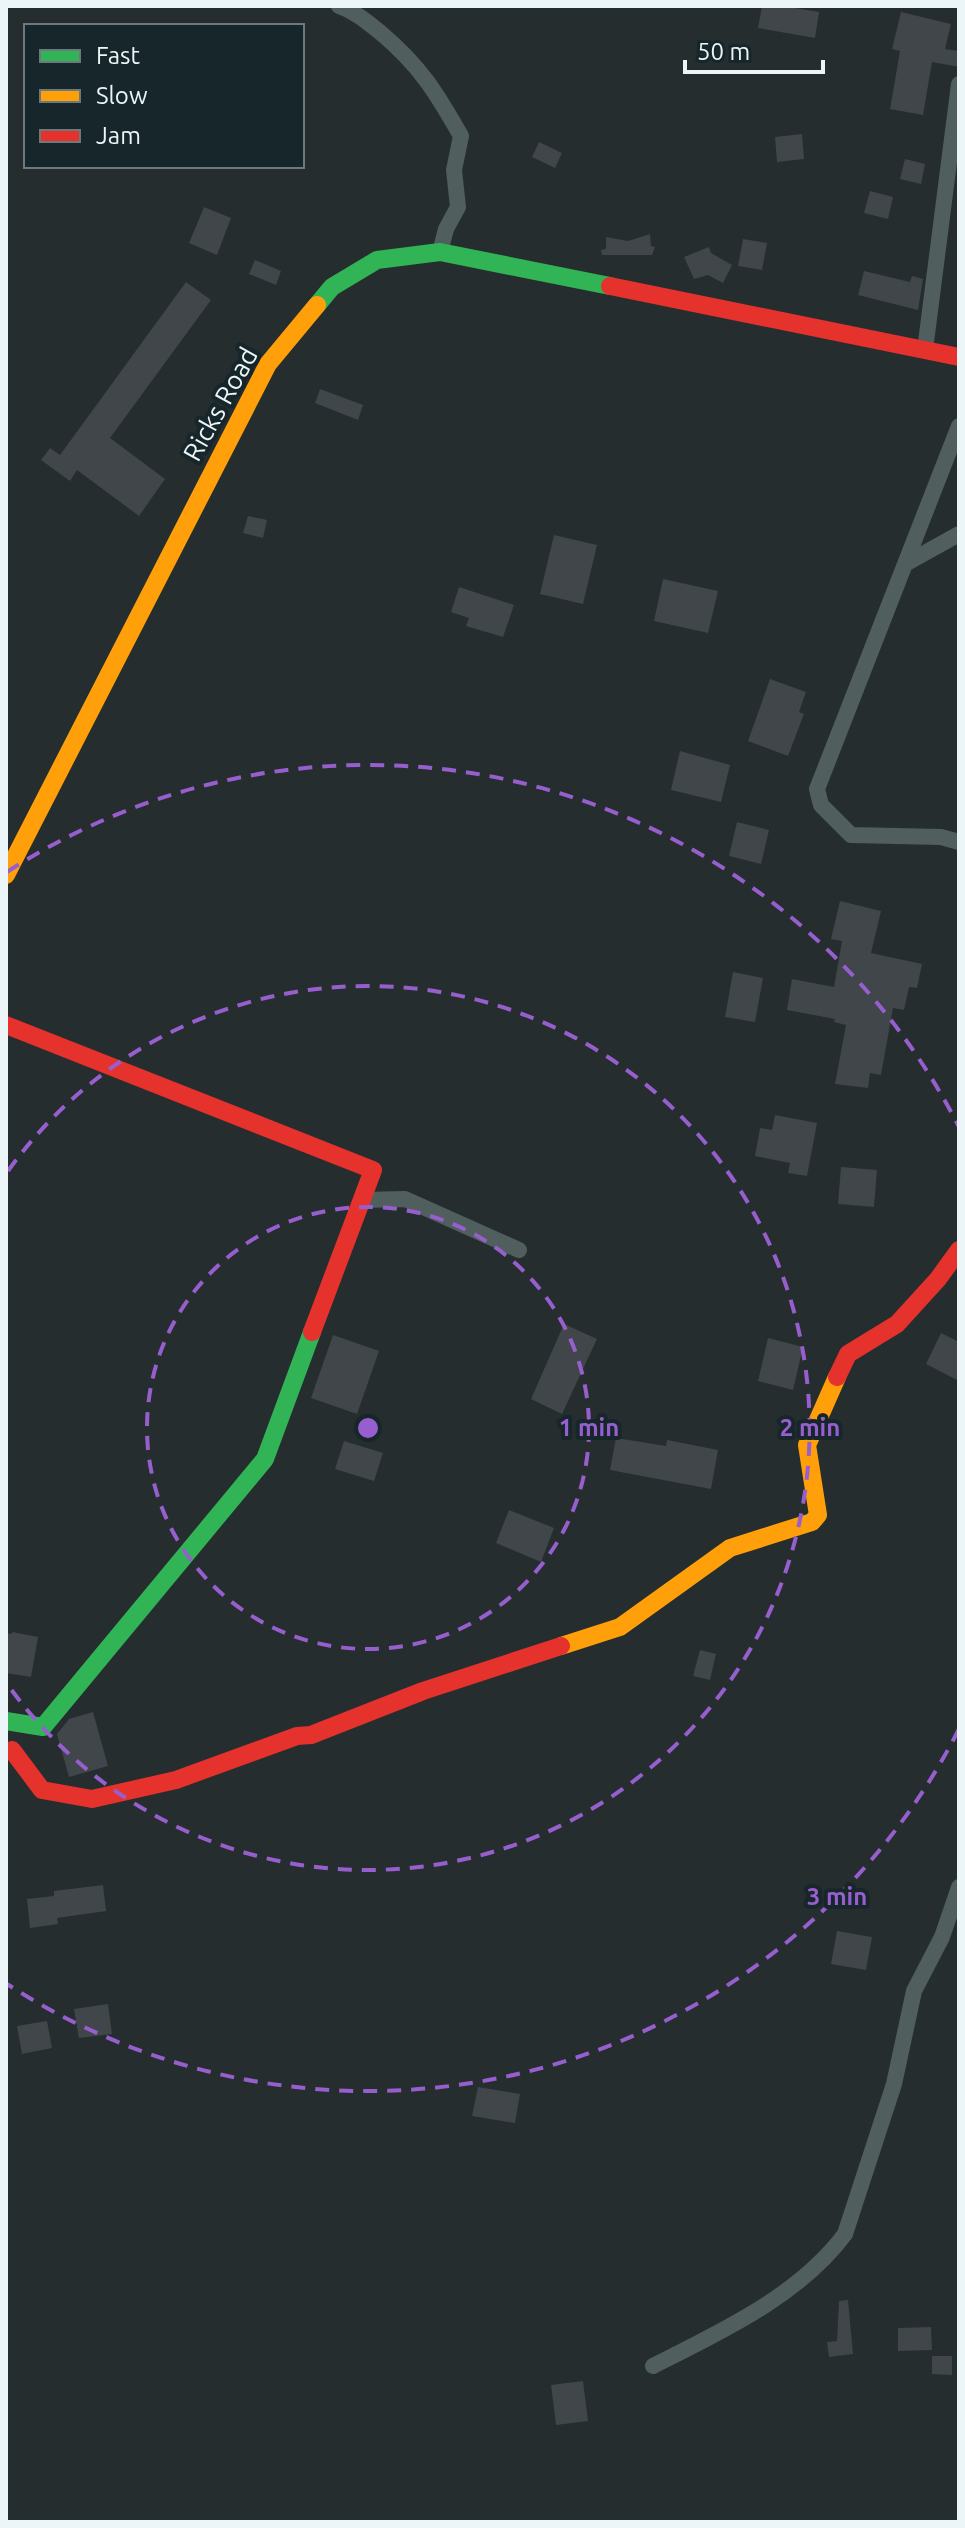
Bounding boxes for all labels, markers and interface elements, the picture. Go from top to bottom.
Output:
legend [24,24,304,168]
scale bar [685,24,823,74]
text: 50 m [697,38,750,65]
text: Fast [96,42,140,69]
text: Slow [96,82,148,109]
text: Jam [96,122,141,149]
street label: Ricks Road [177,342,263,466]
centre of rings [354,1414,382,1442]
text: 1 min [559,1414,619,1441]
text: 2 min [780,1414,840,1441]
text: 3 min [807,1883,867,1910]

